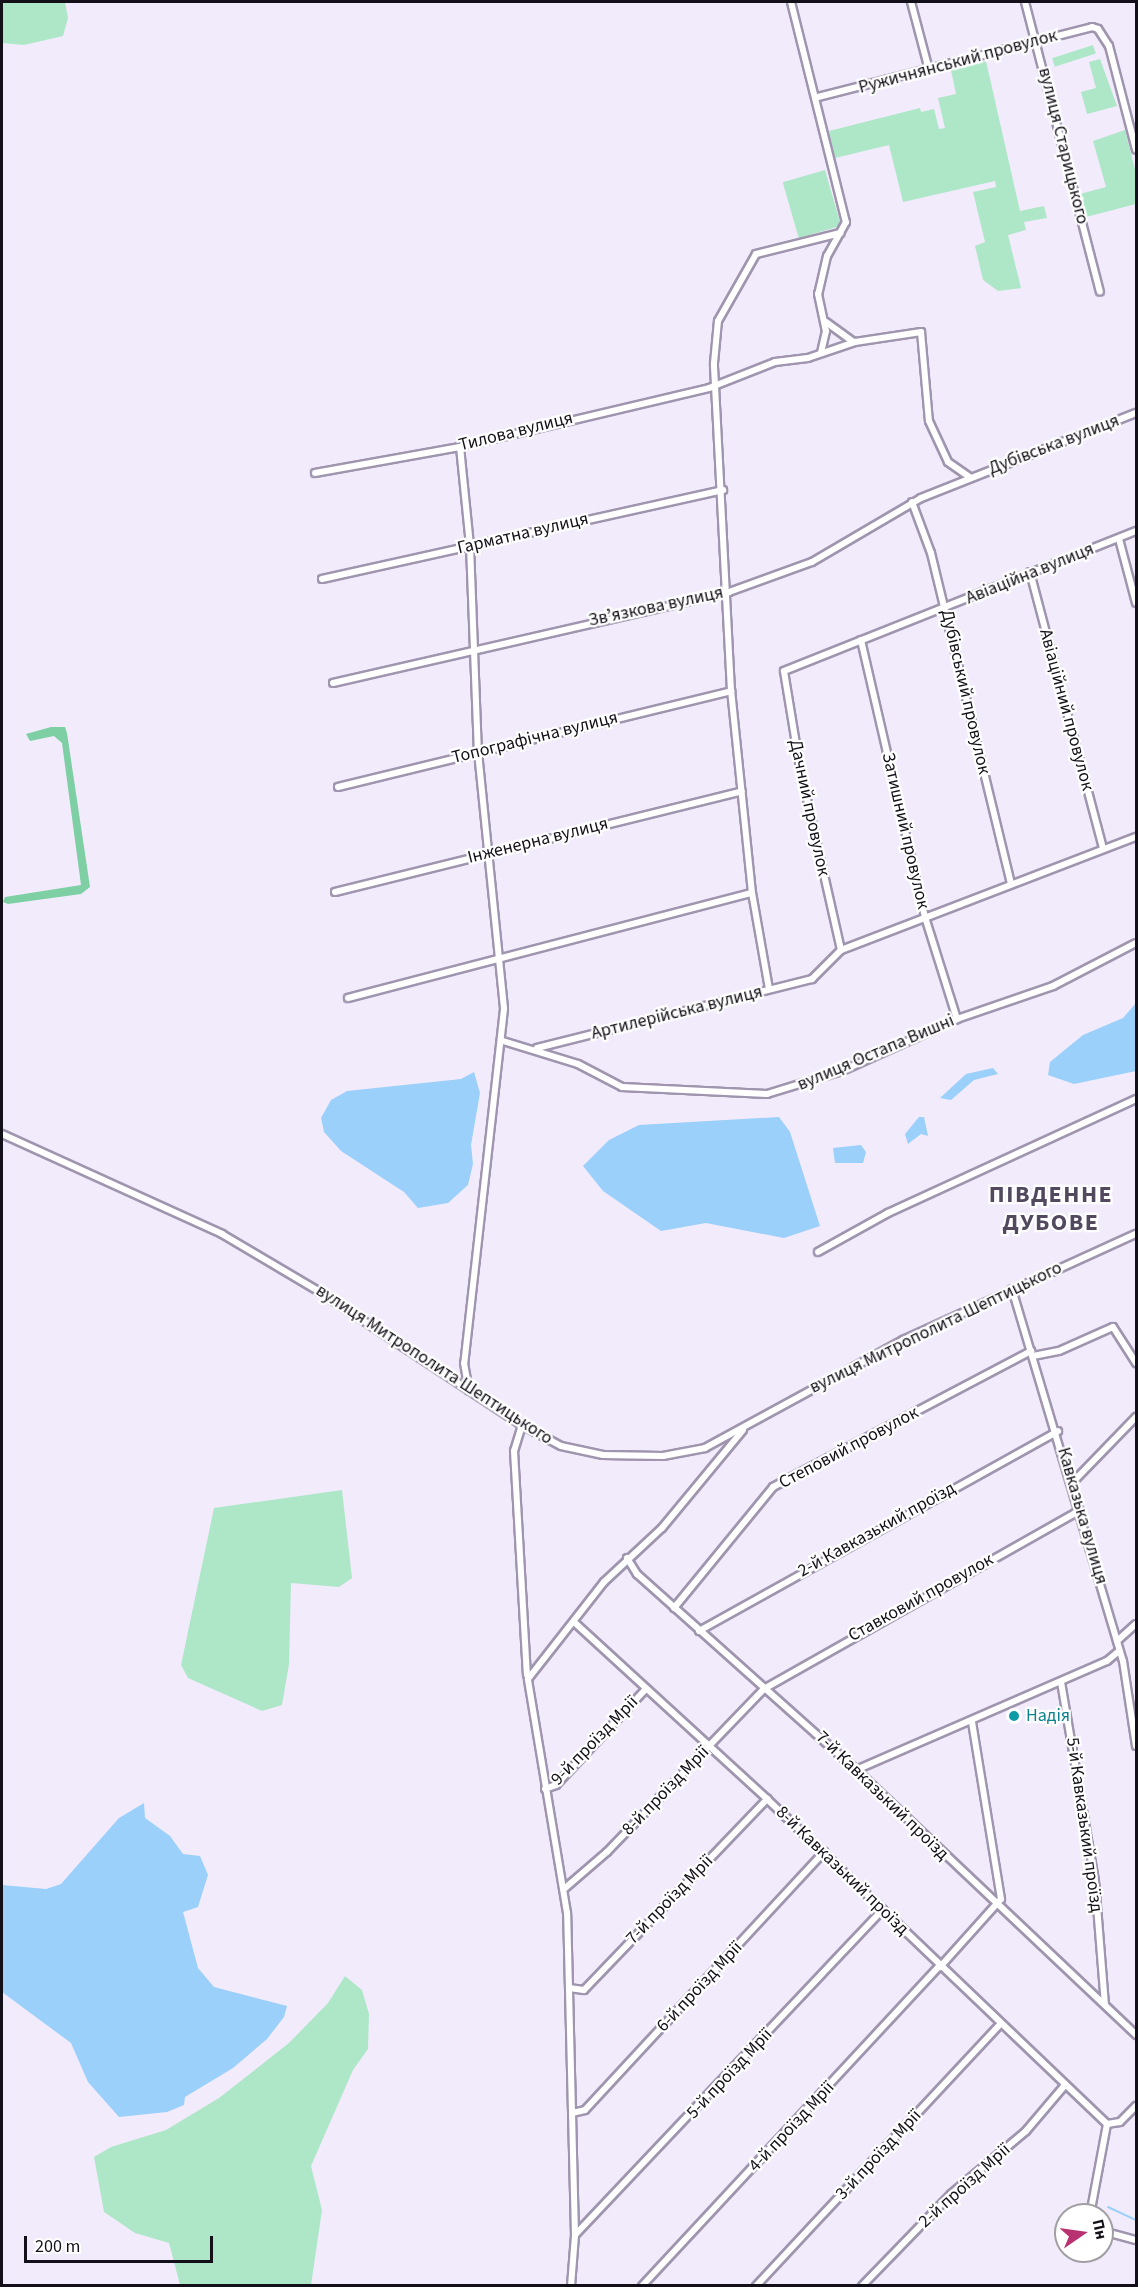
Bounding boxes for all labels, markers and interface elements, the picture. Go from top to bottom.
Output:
street label: Ружичнянський провулок [856,25,1060,99]
street label: вулиця Старицького [1033,66,1093,226]
street label: Тилова вулиця [457,407,575,457]
street label: Дубівська вулиця [986,410,1122,480]
street label: Гарматна вулиця [455,508,591,560]
street label: Авіаційна вулиця [963,538,1097,610]
street label: Звʼязкова вулиця [587,582,725,632]
street label: Дубівський провулок [936,607,994,777]
street label: Авіаційний провулок [1034,627,1098,793]
street label: Топографічна вулиця [450,707,620,769]
street label: Дачний провулок [784,738,834,878]
street label: Затишний провулок [876,751,934,911]
street label: Інженерна вулиця [465,813,611,869]
street label: Артилерійська вулиця [589,981,765,1045]
street label: вулиця Остапа Вишні [794,1010,958,1096]
district label: ПІВДЕННЕ ДУБОВЕ [989,1181,1113,1237]
street label: вулиця Митрополита Шептицького [806,1257,1066,1399]
street label: вулиця Митрополита Шептицького [312,1280,556,1450]
street label: Степовий провулок [776,1402,922,1494]
street label: Кавказька вулиця [1052,1445,1112,1587]
street label: 2-й Кавказький проїзд [795,1478,959,1582]
street label: Ставковий провулок [845,1549,997,1647]
street label: 9-й проїзд Мрії [547,1692,643,1790]
place label: Надія [1026,1705,1070,1727]
marker: Надія [1007,1709,1021,1723]
street label: 7-й Кавказький проїзд [811,1727,953,1865]
street label: 5-й Кавказький проїзд [1061,1736,1107,1914]
street label: 8-й проїзд Мрії [618,1742,714,1840]
street label: 8-й Кавказький проїзд [771,1802,913,1940]
street label: 7-й проїзд Мрії [622,1851,718,1949]
street label: 6-й проїзд Мрії [653,1937,747,2037]
street label: 5-й проїзд Мрії [683,2024,777,2124]
street label: 4-й проїзд Мрії [745,2077,839,2177]
street label: 3-й проїзд Мрії [832,2105,926,2205]
street label: 2-й проїзд Мрії [915,2139,1015,2233]
north arrow [1054,2203,1114,2263]
text: Пн [1087,2217,1113,2242]
scale bar [27,2224,216,2262]
text: 200 m [35,2234,80,2259]

